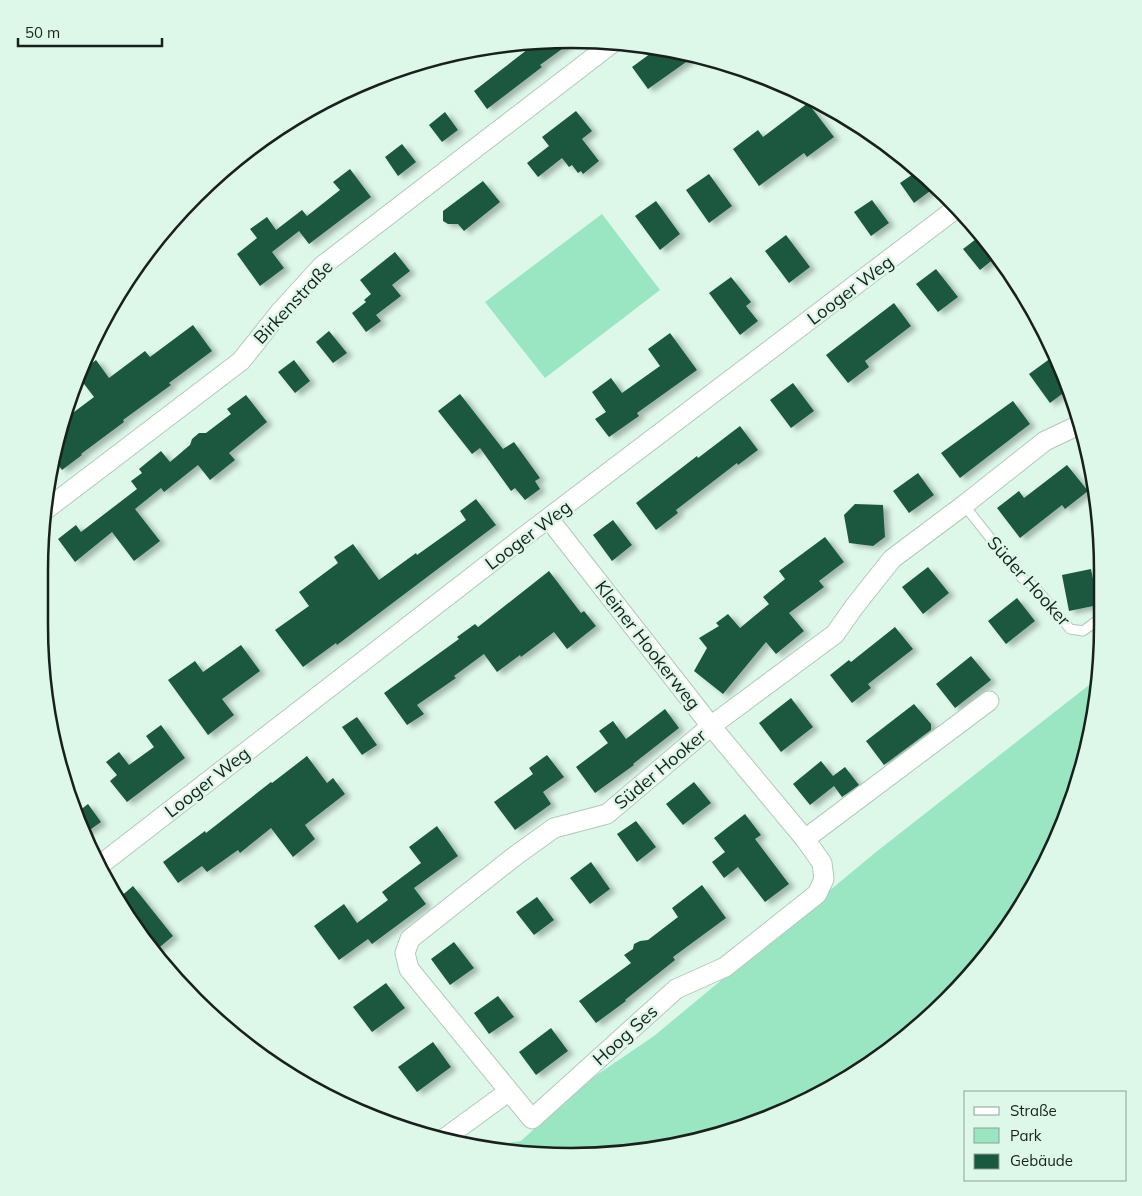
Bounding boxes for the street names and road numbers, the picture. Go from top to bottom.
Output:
street label: Looger Weg [802,250,898,330]
street label: Birkenstraße [248,255,338,349]
street label: Looger Weg [480,495,576,575]
street label: Süder Hooker [983,531,1076,631]
street label: Kleiner Hookerweg [590,576,706,714]
street label: Süder Hooker [609,724,711,814]
street label: Looger Weg [160,742,254,822]
street label: Hoog Ses [588,1000,662,1070]

